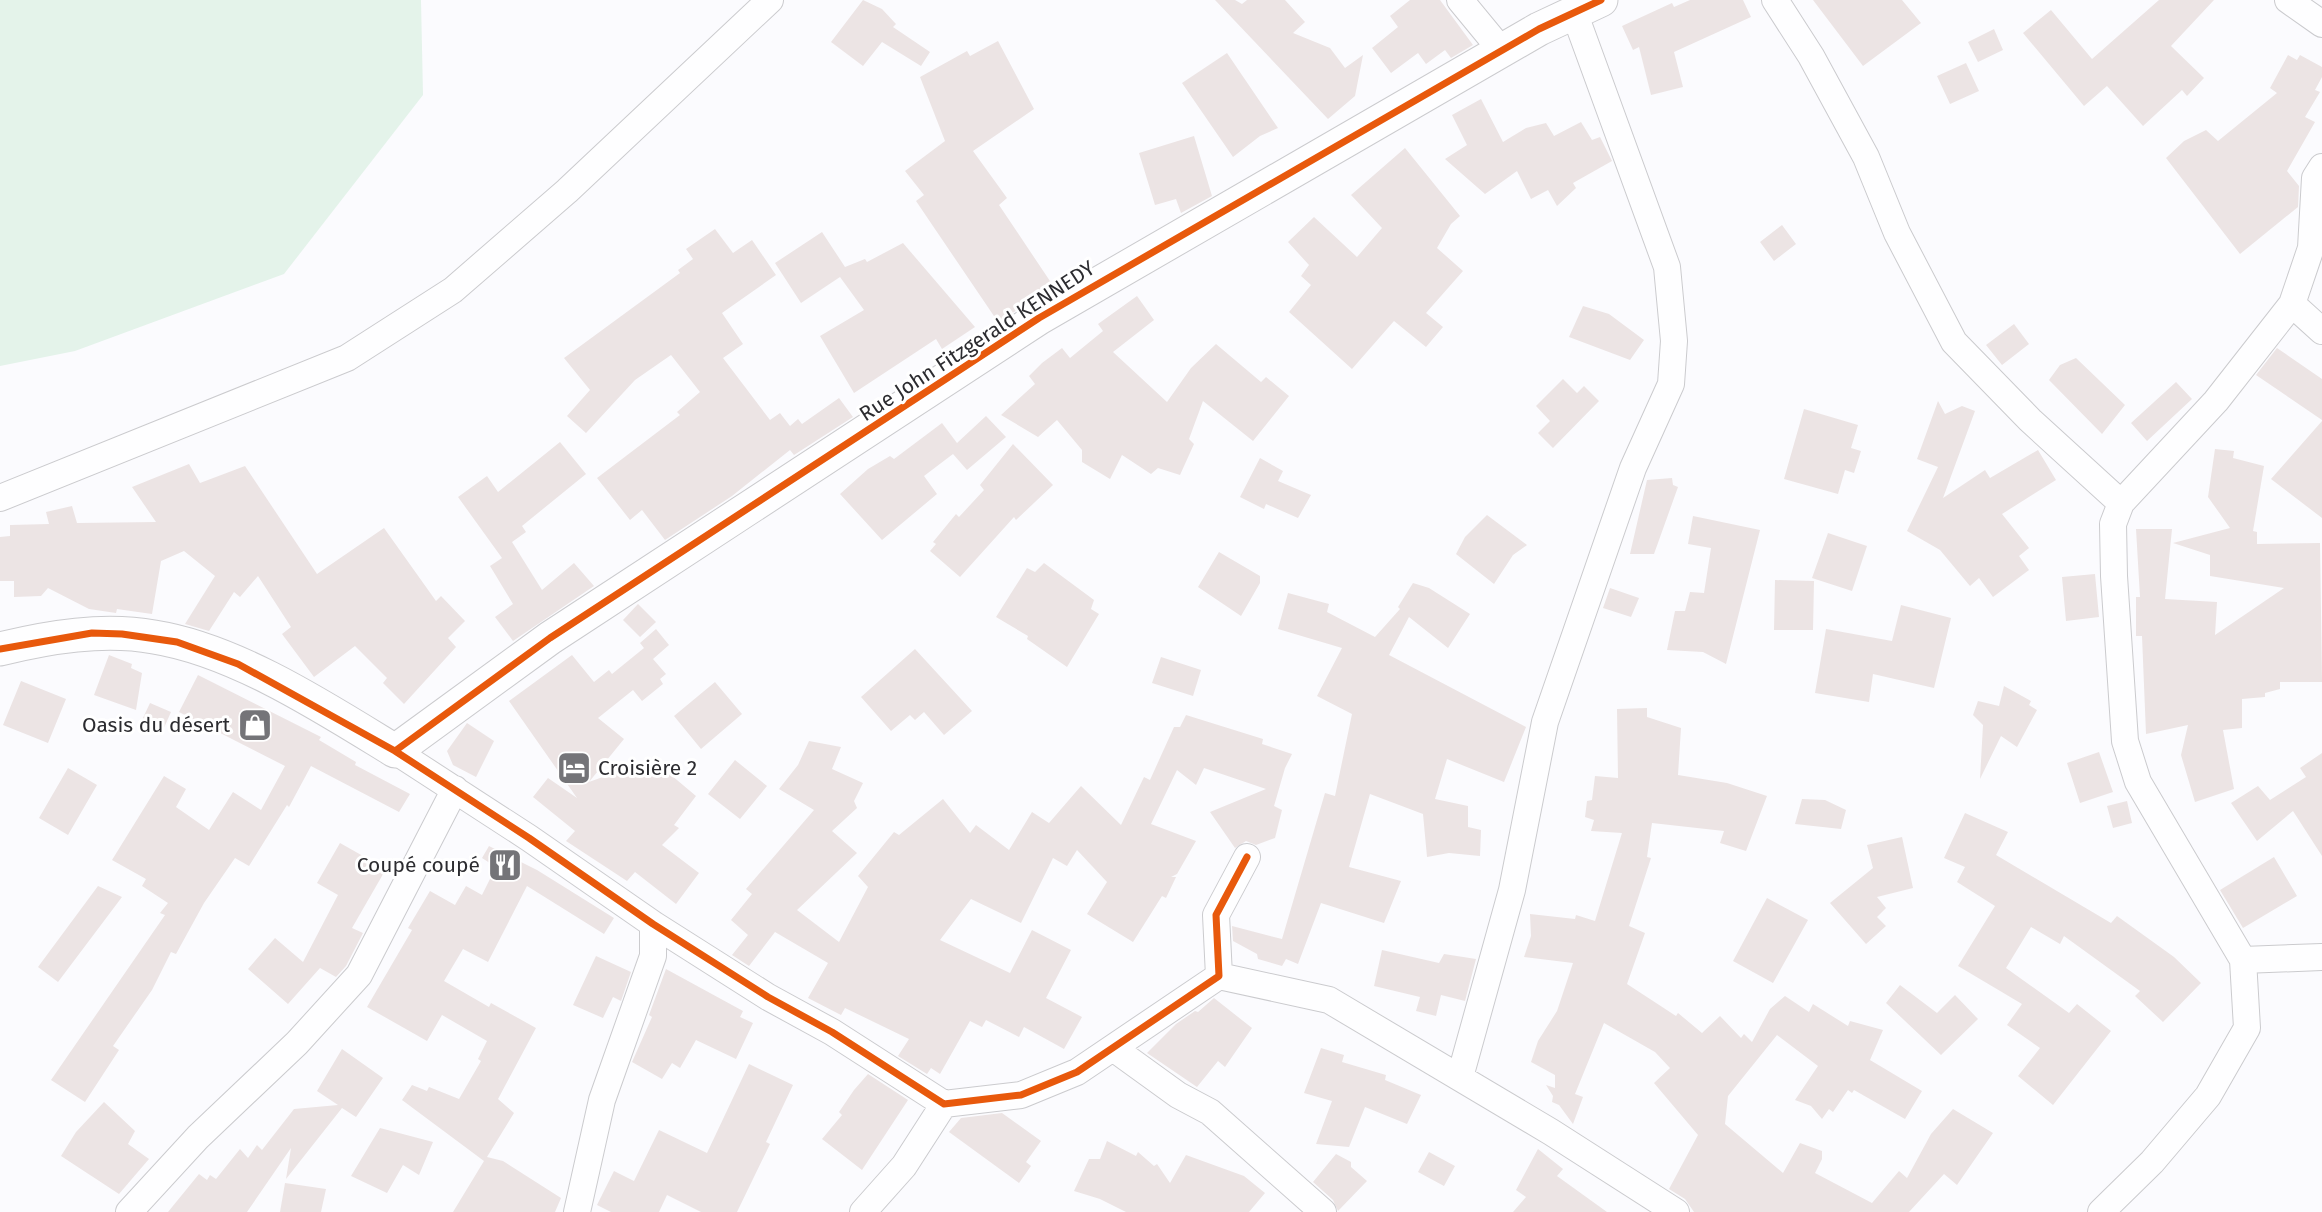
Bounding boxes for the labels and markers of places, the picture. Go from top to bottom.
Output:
shop icon: Oasis du désert [236,706,274,744]
place label: Oasis du désert [82,712,230,738]
hotel icon: Croisière 2 [555,749,593,787]
place label: Croisière 2 [598,755,697,781]
restaurant icon: Coupé coupé [486,846,524,884]
place label: Coupé coupé [357,852,480,878]

